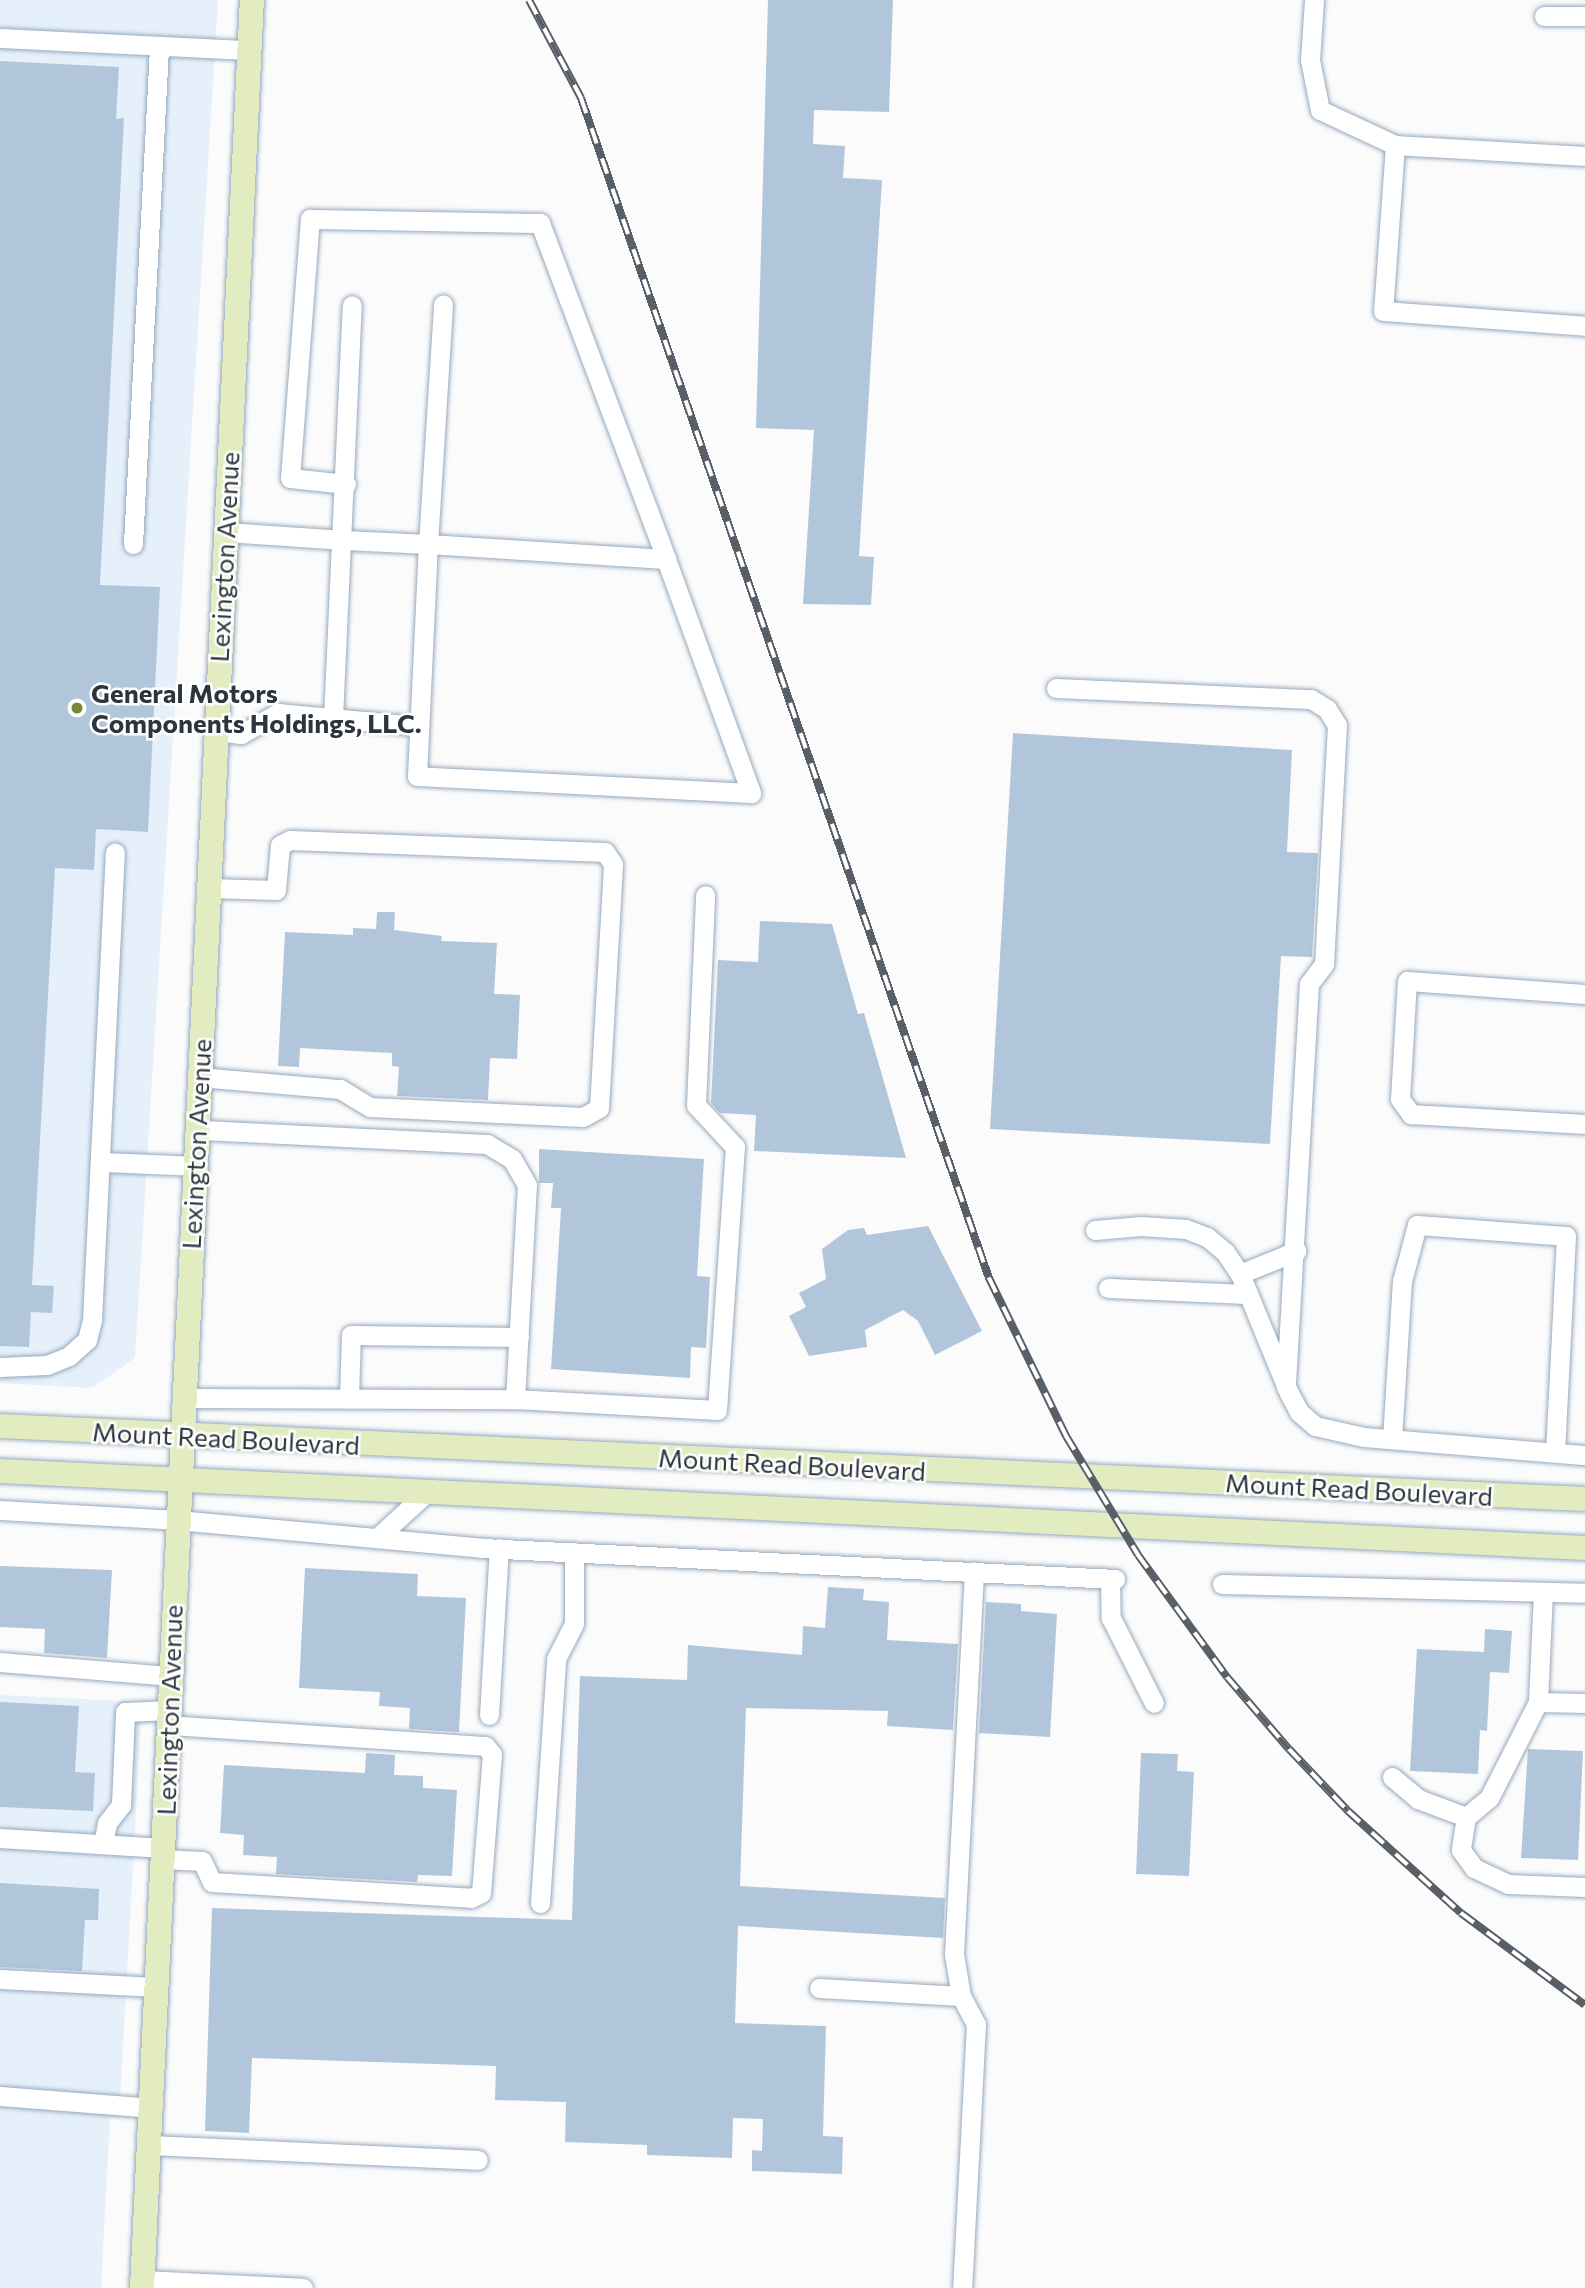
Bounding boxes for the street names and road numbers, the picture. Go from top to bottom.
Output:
street label: Lexington Avenue [203,451,245,663]
street label: Lexington Avenue [175,1038,217,1250]
street label: Mount Read Boulevard [91,1415,361,1461]
street label: Mount Read Boulevard [657,1441,927,1487]
street label: Mount Read Boulevard [1224,1466,1494,1512]
street label: Lexington Avenue [150,1604,188,1816]

